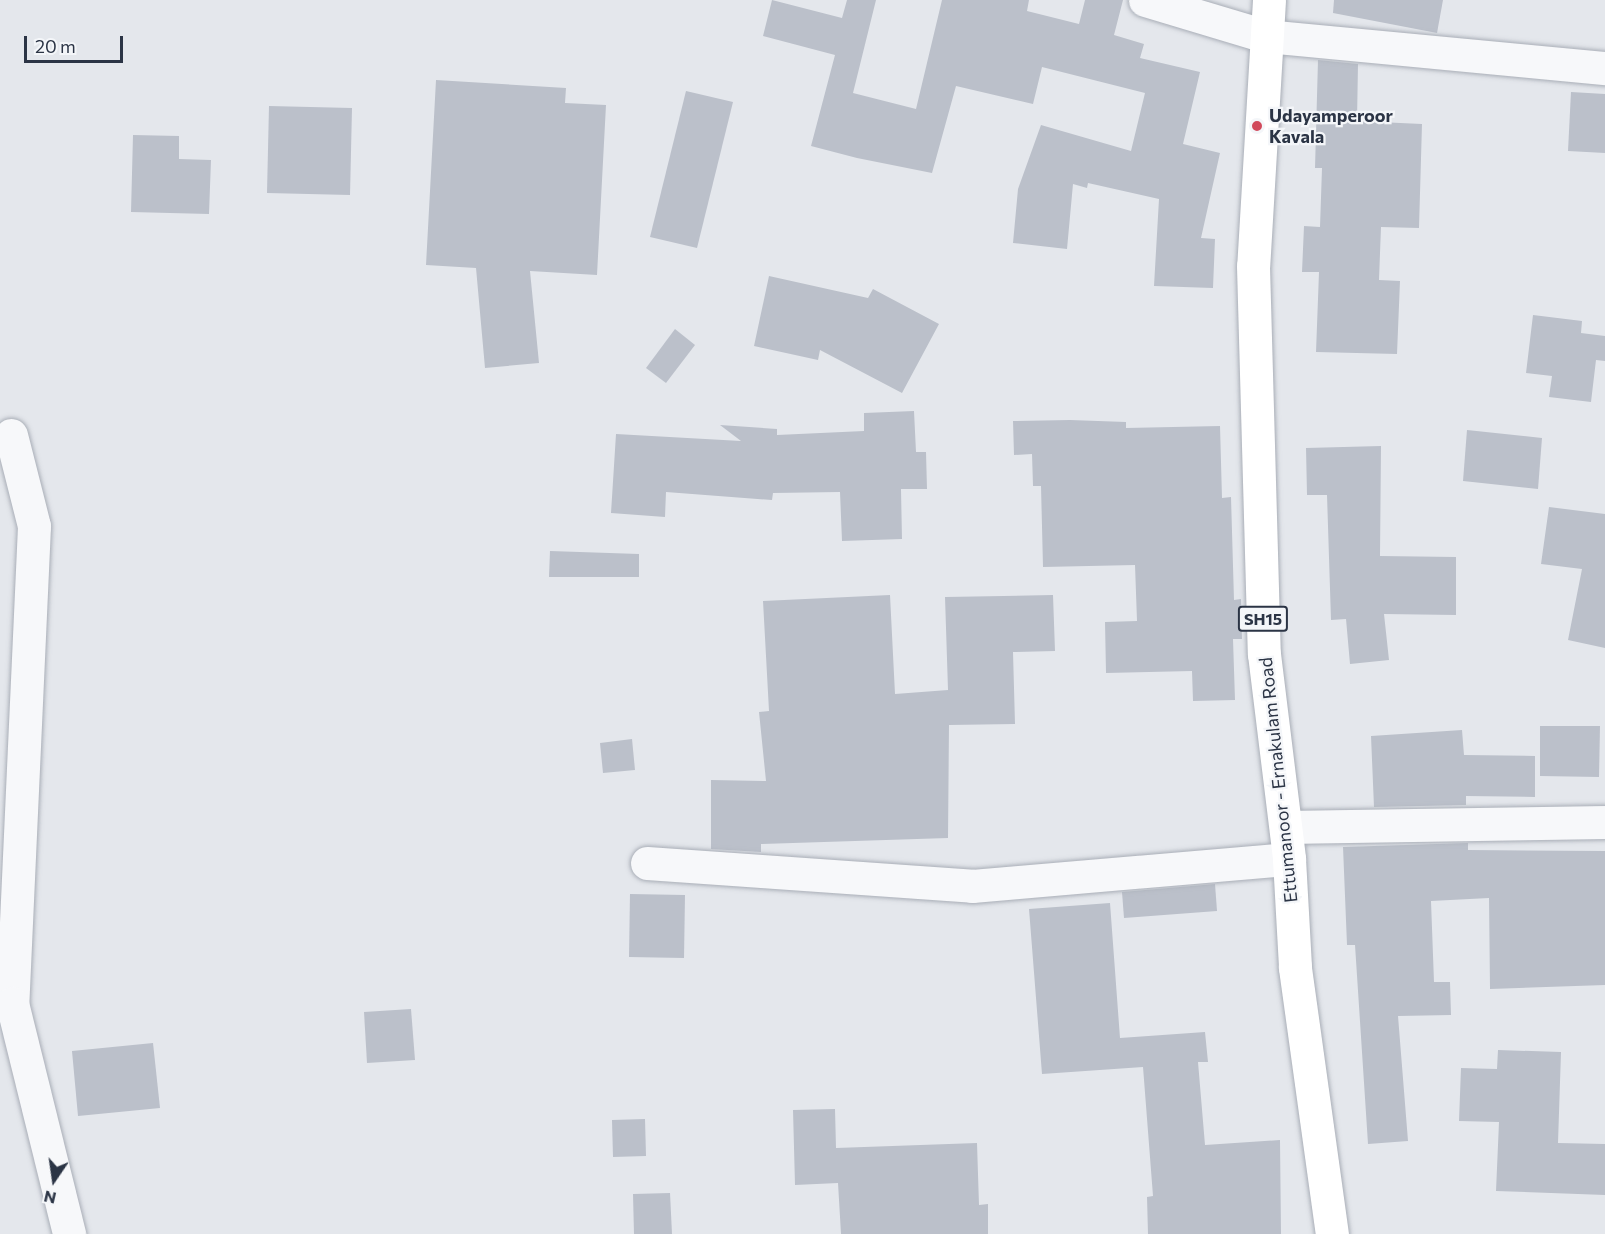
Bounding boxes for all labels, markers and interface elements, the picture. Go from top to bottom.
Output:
scale bar [27,24,126,62]
text: 20 m [35,35,76,57]
place label: Udayamperoor Kavala [1269,105,1393,148]
marker: Udayamperoor Kavala [1250,119,1264,133]
road number: SH15 [1238,606,1288,632]
street label: Ettumanoor - Ernakulam Road [1254,656,1302,904]
north arrow [24,1150,84,1210]
text: N [42,1187,58,1209]

